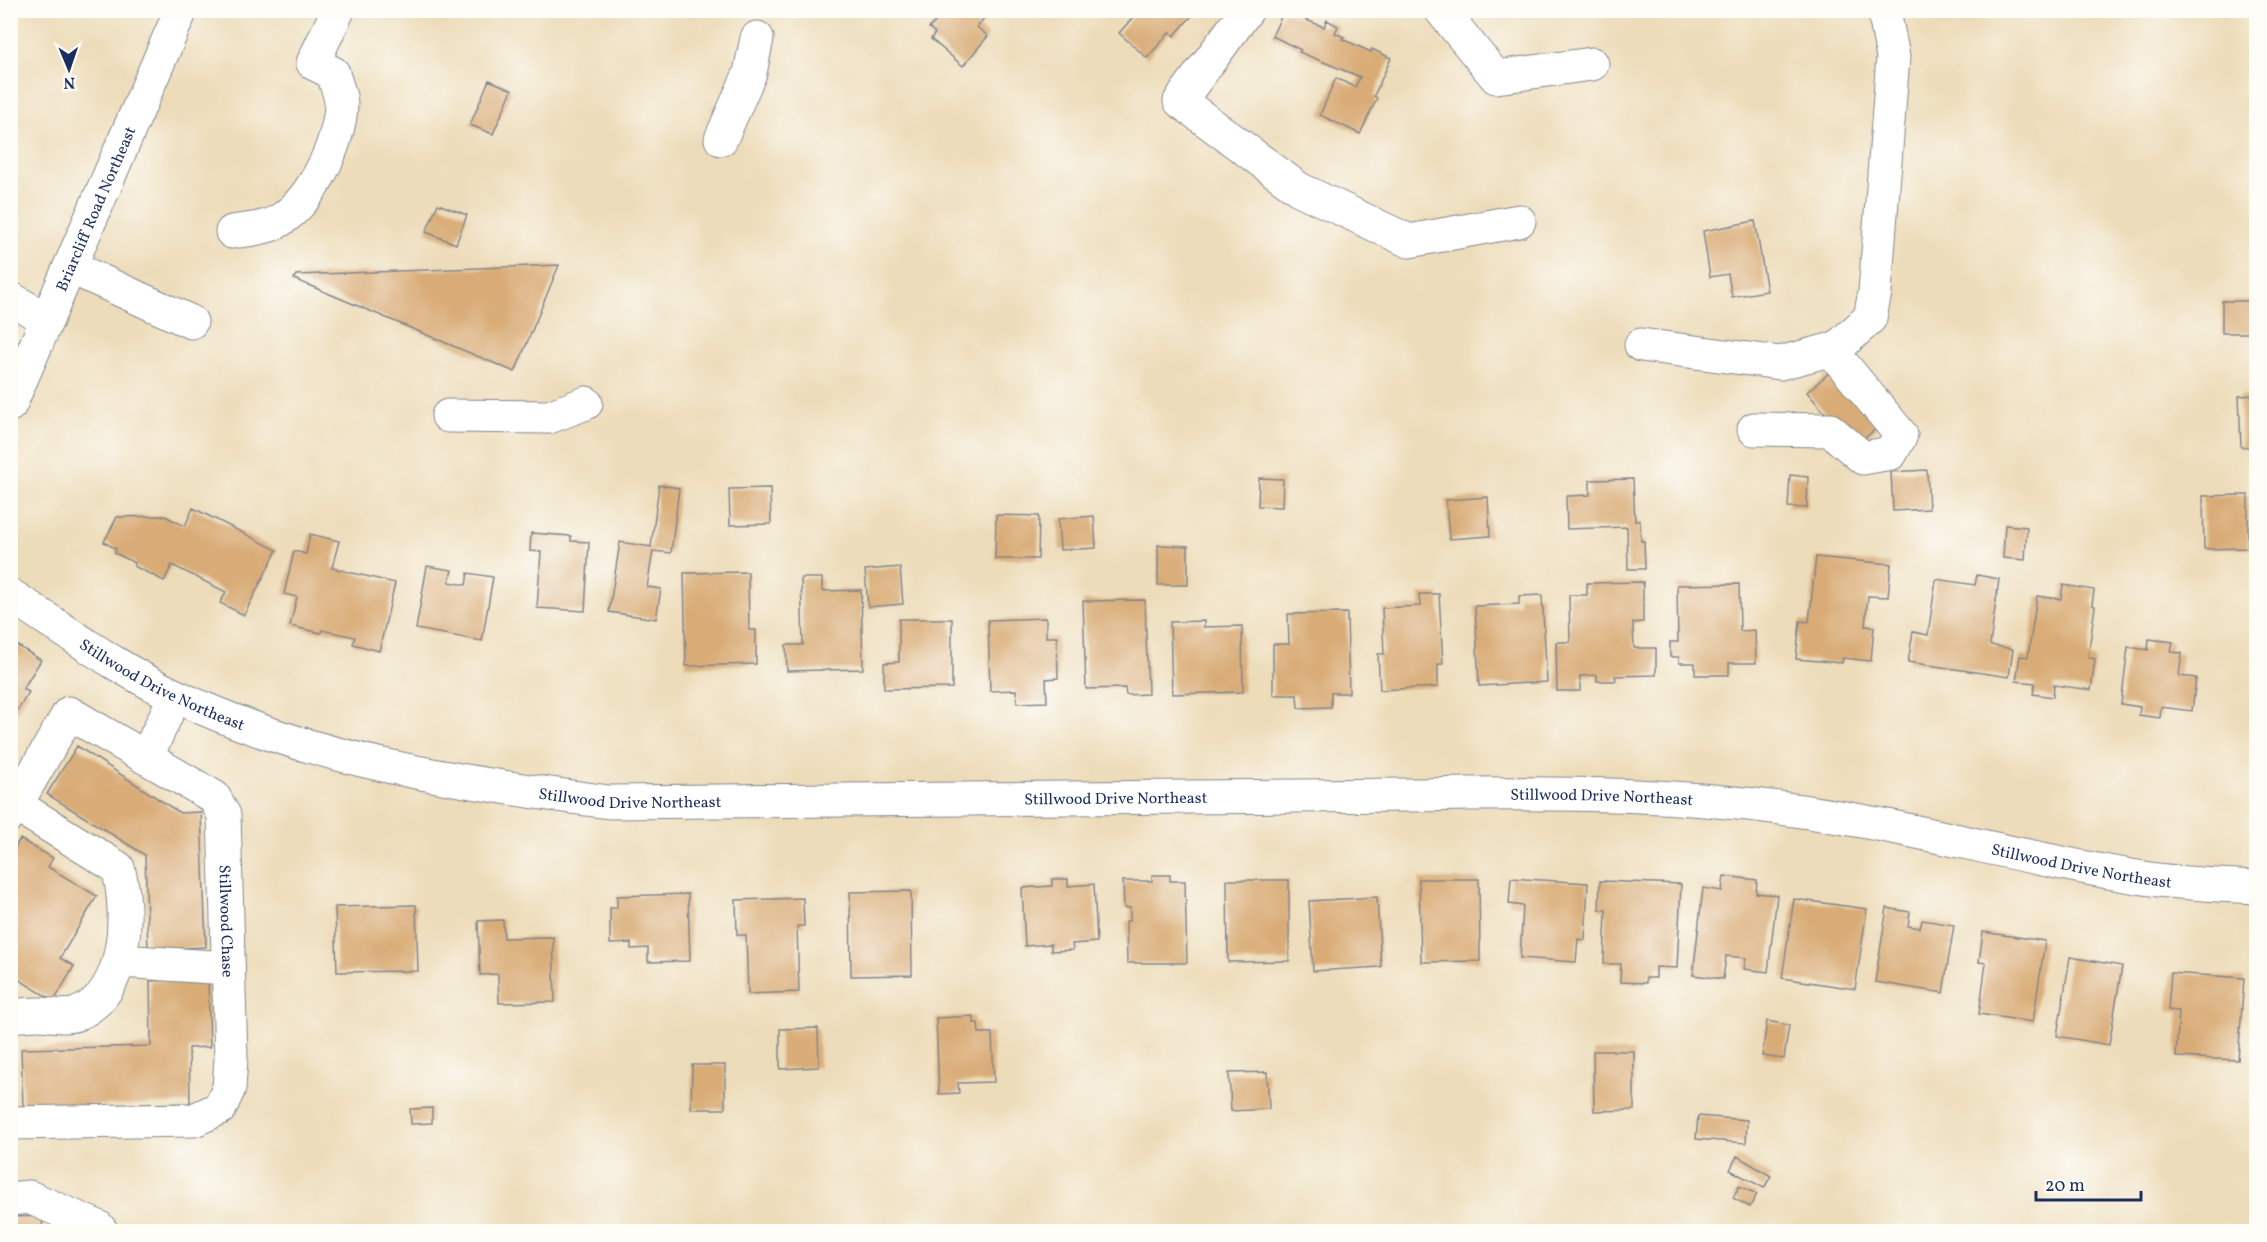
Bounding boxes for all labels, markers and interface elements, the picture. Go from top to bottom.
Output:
north arrow [39,39,99,99]
text: N [63,71,76,93]
street label: Briarcliff Road Northeast [51,123,142,295]
street label: Stillwood Drive Northeast [74,634,248,737]
street label: Stillwood Drive Northeast [537,784,722,815]
street label: Stillwood Drive Northeast [1510,785,1694,812]
street label: Stillwood Drive Northeast [1024,788,1208,811]
street label: Stillwood Drive Northeast [1989,839,2173,895]
street label: Stillwood Chase [212,864,238,978]
scale bar [2036,1164,2141,1202]
text: 20 m [2045,1174,2085,1199]

